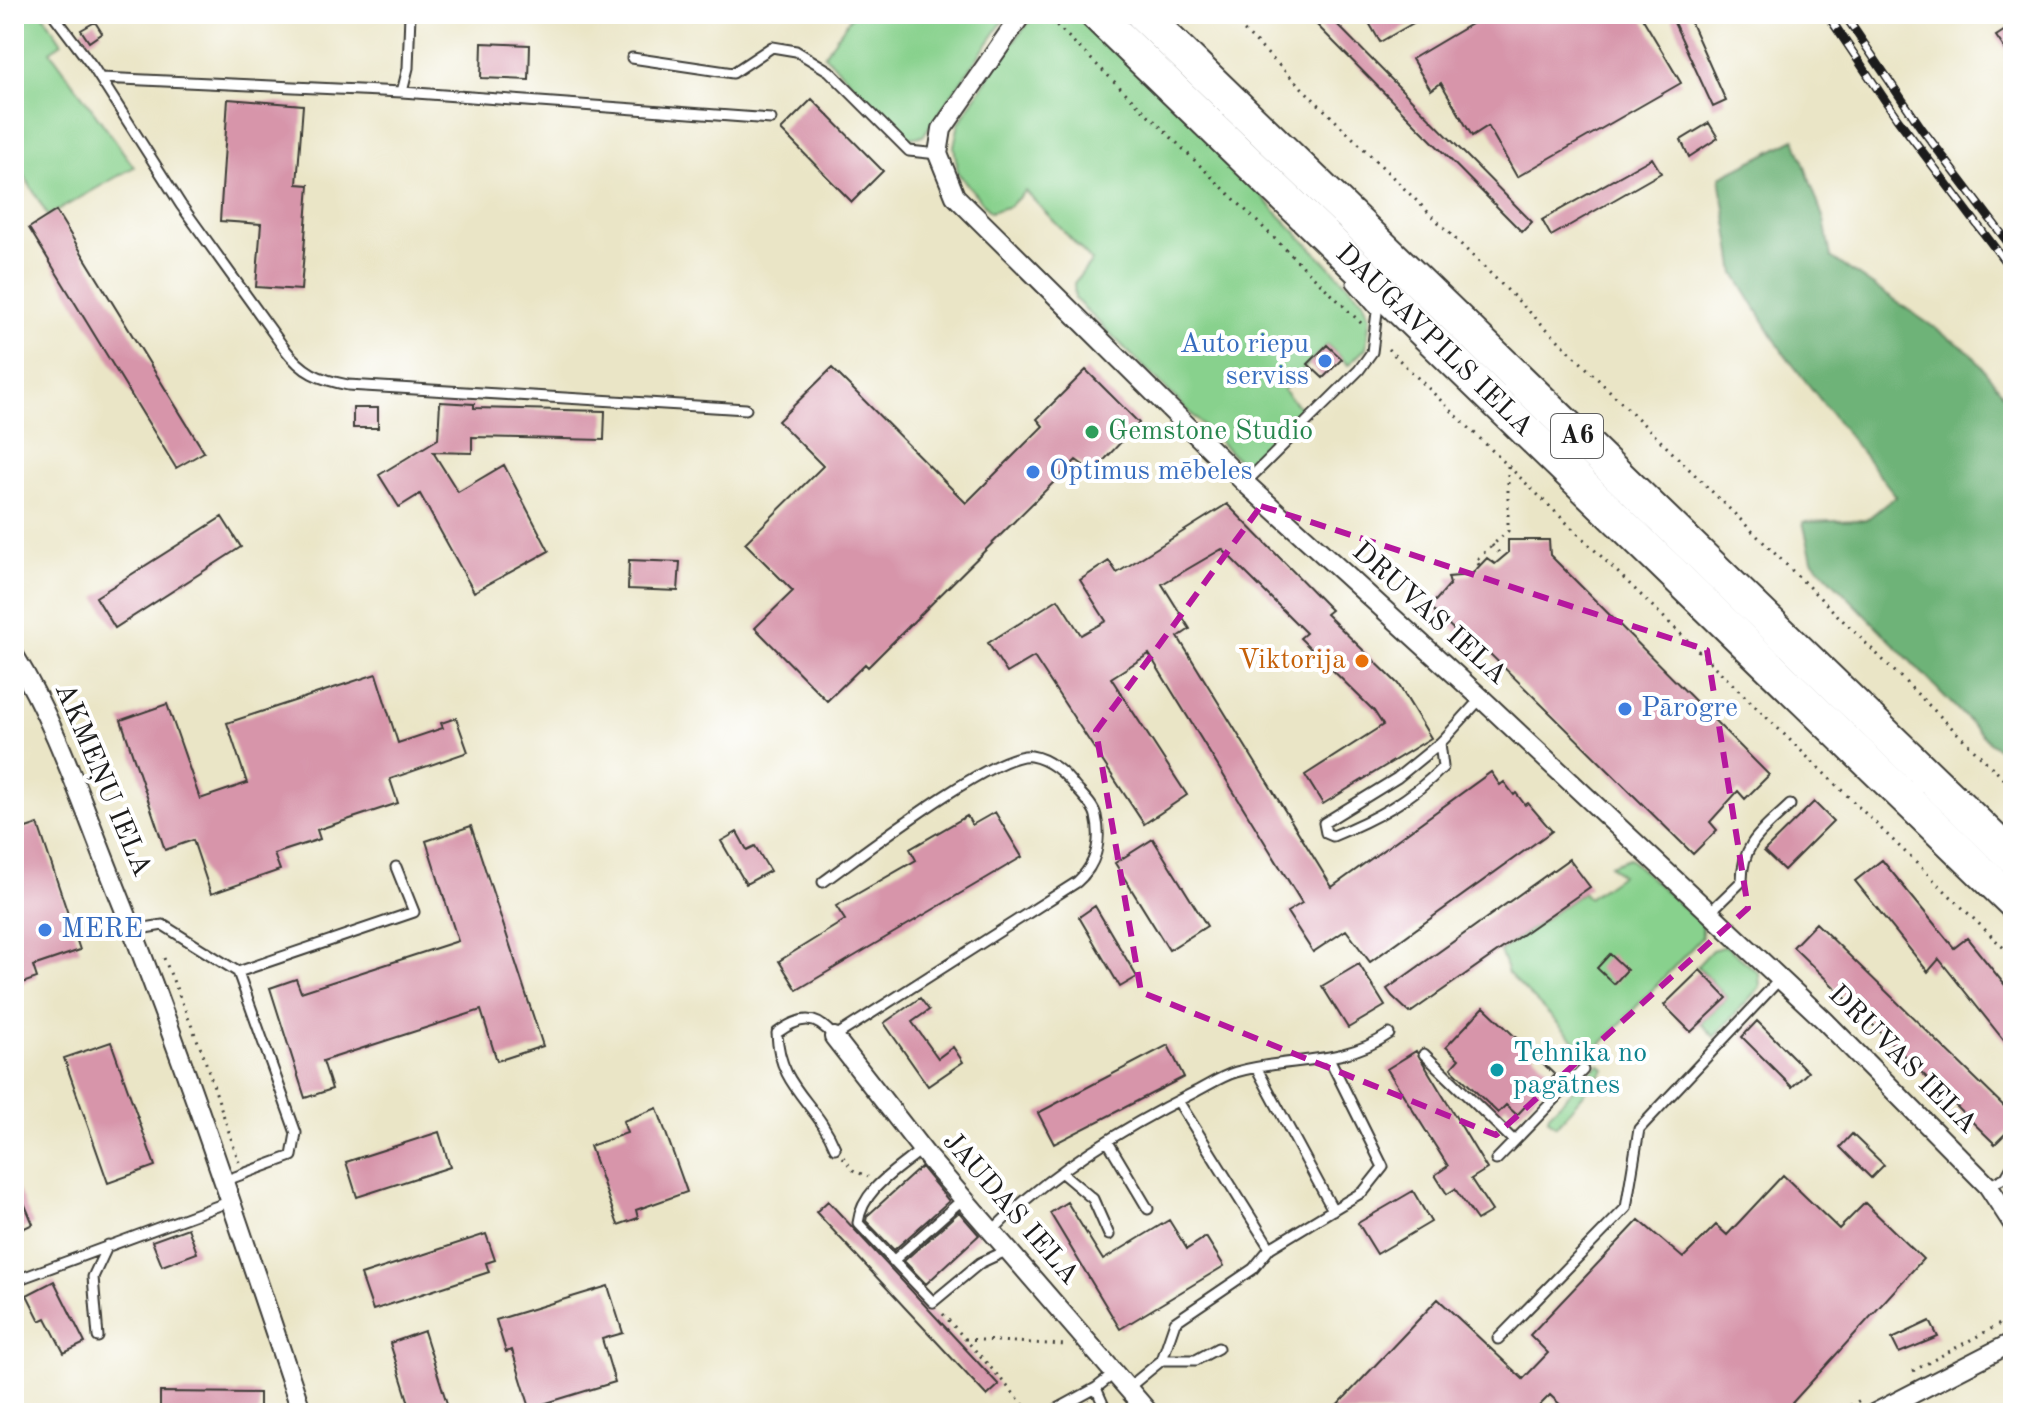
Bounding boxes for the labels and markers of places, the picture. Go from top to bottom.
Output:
place label: Auto riepu serviss [1180,331,1309,391]
marker: Auto riepu serviss [1316,352,1334,370]
place label: Gemstone Studio [1108,418,1313,446]
marker: Gemstone Studio [1083,423,1101,441]
place label: Optimus mēbeles [1049,458,1253,486]
marker: Optimus mēbeles [1024,463,1042,481]
place label: Viktorija [1238,647,1346,675]
marker: Viktorija [1353,652,1371,670]
place label: Pārogre [1641,695,1738,723]
marker: Pārogre [1616,700,1634,718]
place label: MERE [61,916,143,944]
marker: MERE [36,921,54,939]
place label: Tehnika no pagātnes [1513,1040,1647,1100]
marker: Tehnika no pagātnes [1488,1061,1506,1079]

